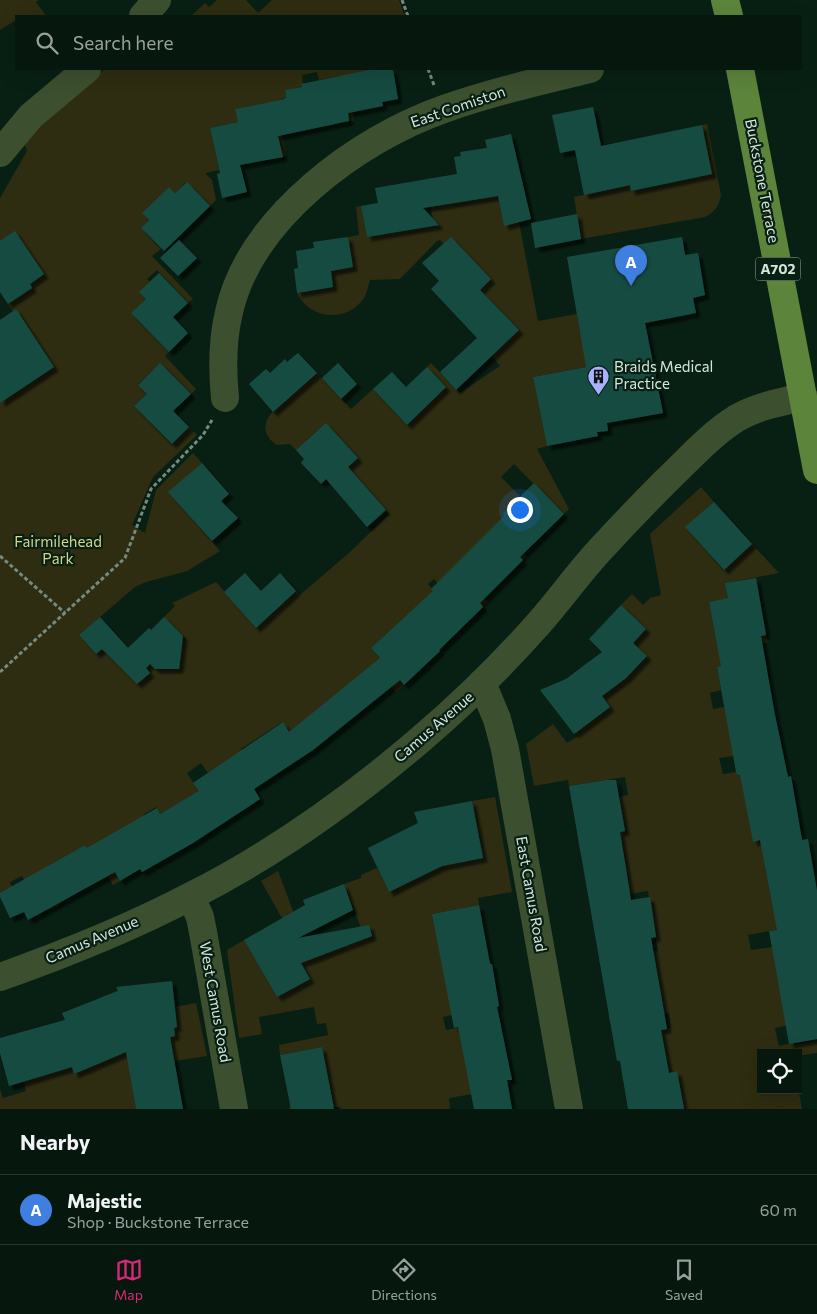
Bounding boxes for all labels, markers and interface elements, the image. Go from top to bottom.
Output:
search box [15,15,802,70]
icon: search [33,29,61,57]
text: Search here [73,31,173,54]
street label: East Comiston [408,81,507,131]
street label: Buckstone Terrace [742,117,784,245]
pin: A [615,245,647,286]
road number: A702 [756,258,800,280]
place label: Braids Medical Practice [614,357,713,392]
building icon: Braids Medical Practice [586,364,610,395]
your location [507,497,533,523]
park label: Fairmilehead Park [14,532,102,567]
street label: Camus Avenue [390,687,477,766]
street label: East Camus Road [513,835,551,953]
street label: Camus Avenue [42,911,141,967]
street label: West Camus Road [197,940,235,1064]
map controls [757,1049,802,1094]
button: locate [757,1049,802,1094]
text: Nearby [20,1129,90,1154]
text: Majestic [67,1189,142,1212]
text: A [30,1200,42,1219]
text: 60 m [760,1200,797,1219]
text: Shop · Buckstone Terrace [67,1212,249,1231]
tab: Map [114,1256,143,1303]
tab: Directions [371,1256,437,1303]
tab: Saved [665,1256,703,1303]

